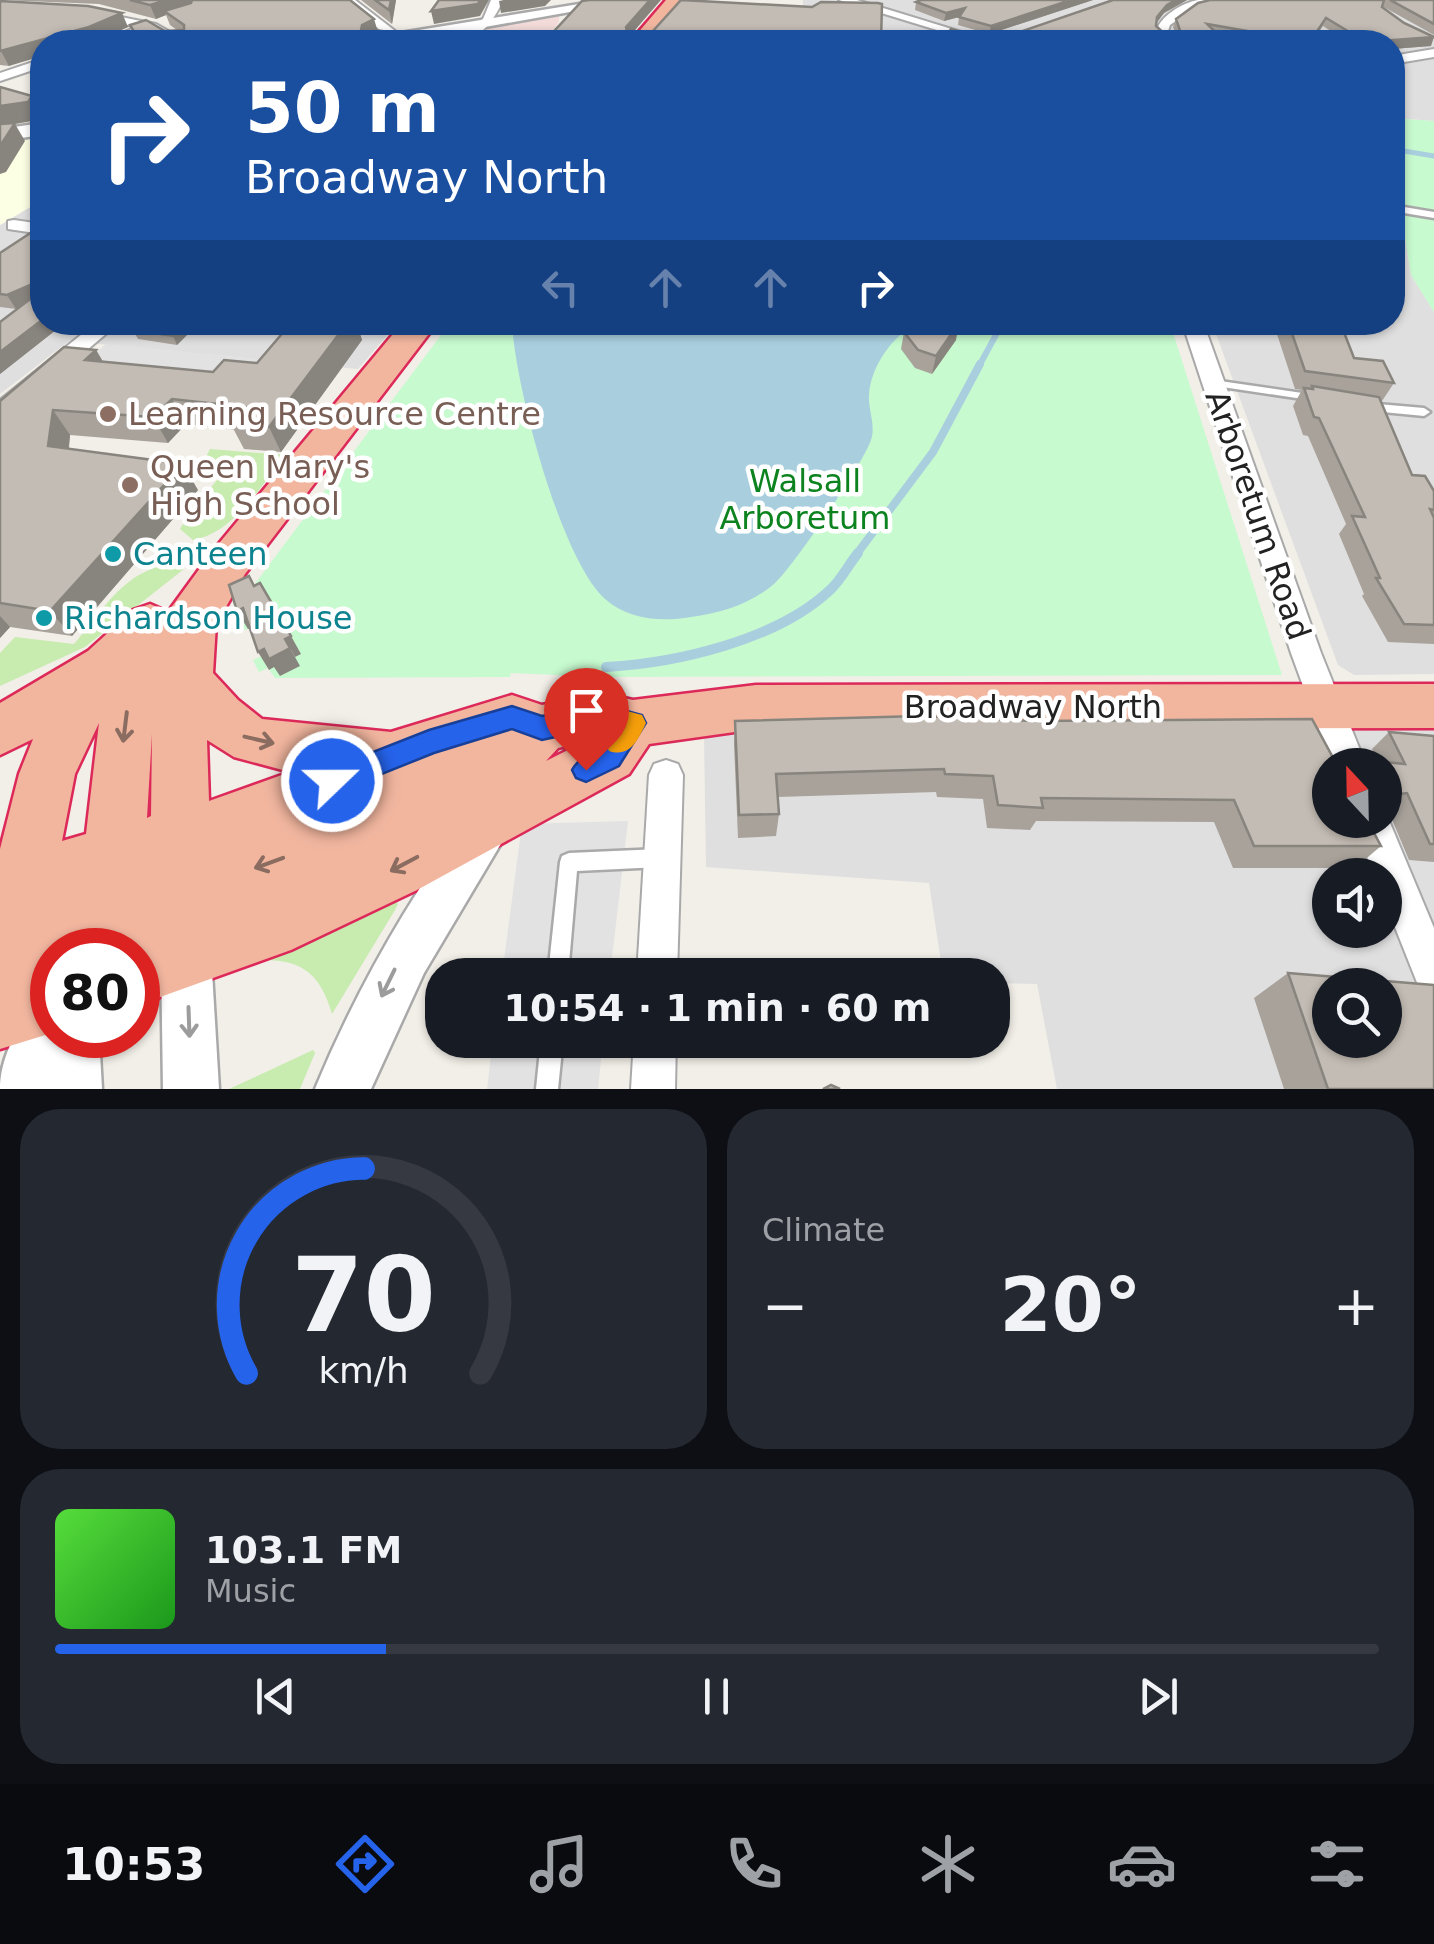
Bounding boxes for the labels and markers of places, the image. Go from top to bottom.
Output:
place label: Learning Resource Centre [128,395,541,433]
marker: Learning Resource Centre [97,403,119,425]
place label: Queen Mary's High School [150,448,370,523]
marker: Queen Mary's High School [119,474,141,496]
place label: Canteen [133,535,267,573]
marker: Canteen [102,543,124,565]
place label: Richardson House [64,599,353,637]
marker: Richardson House [33,607,55,629]
pin [544,668,629,771]

